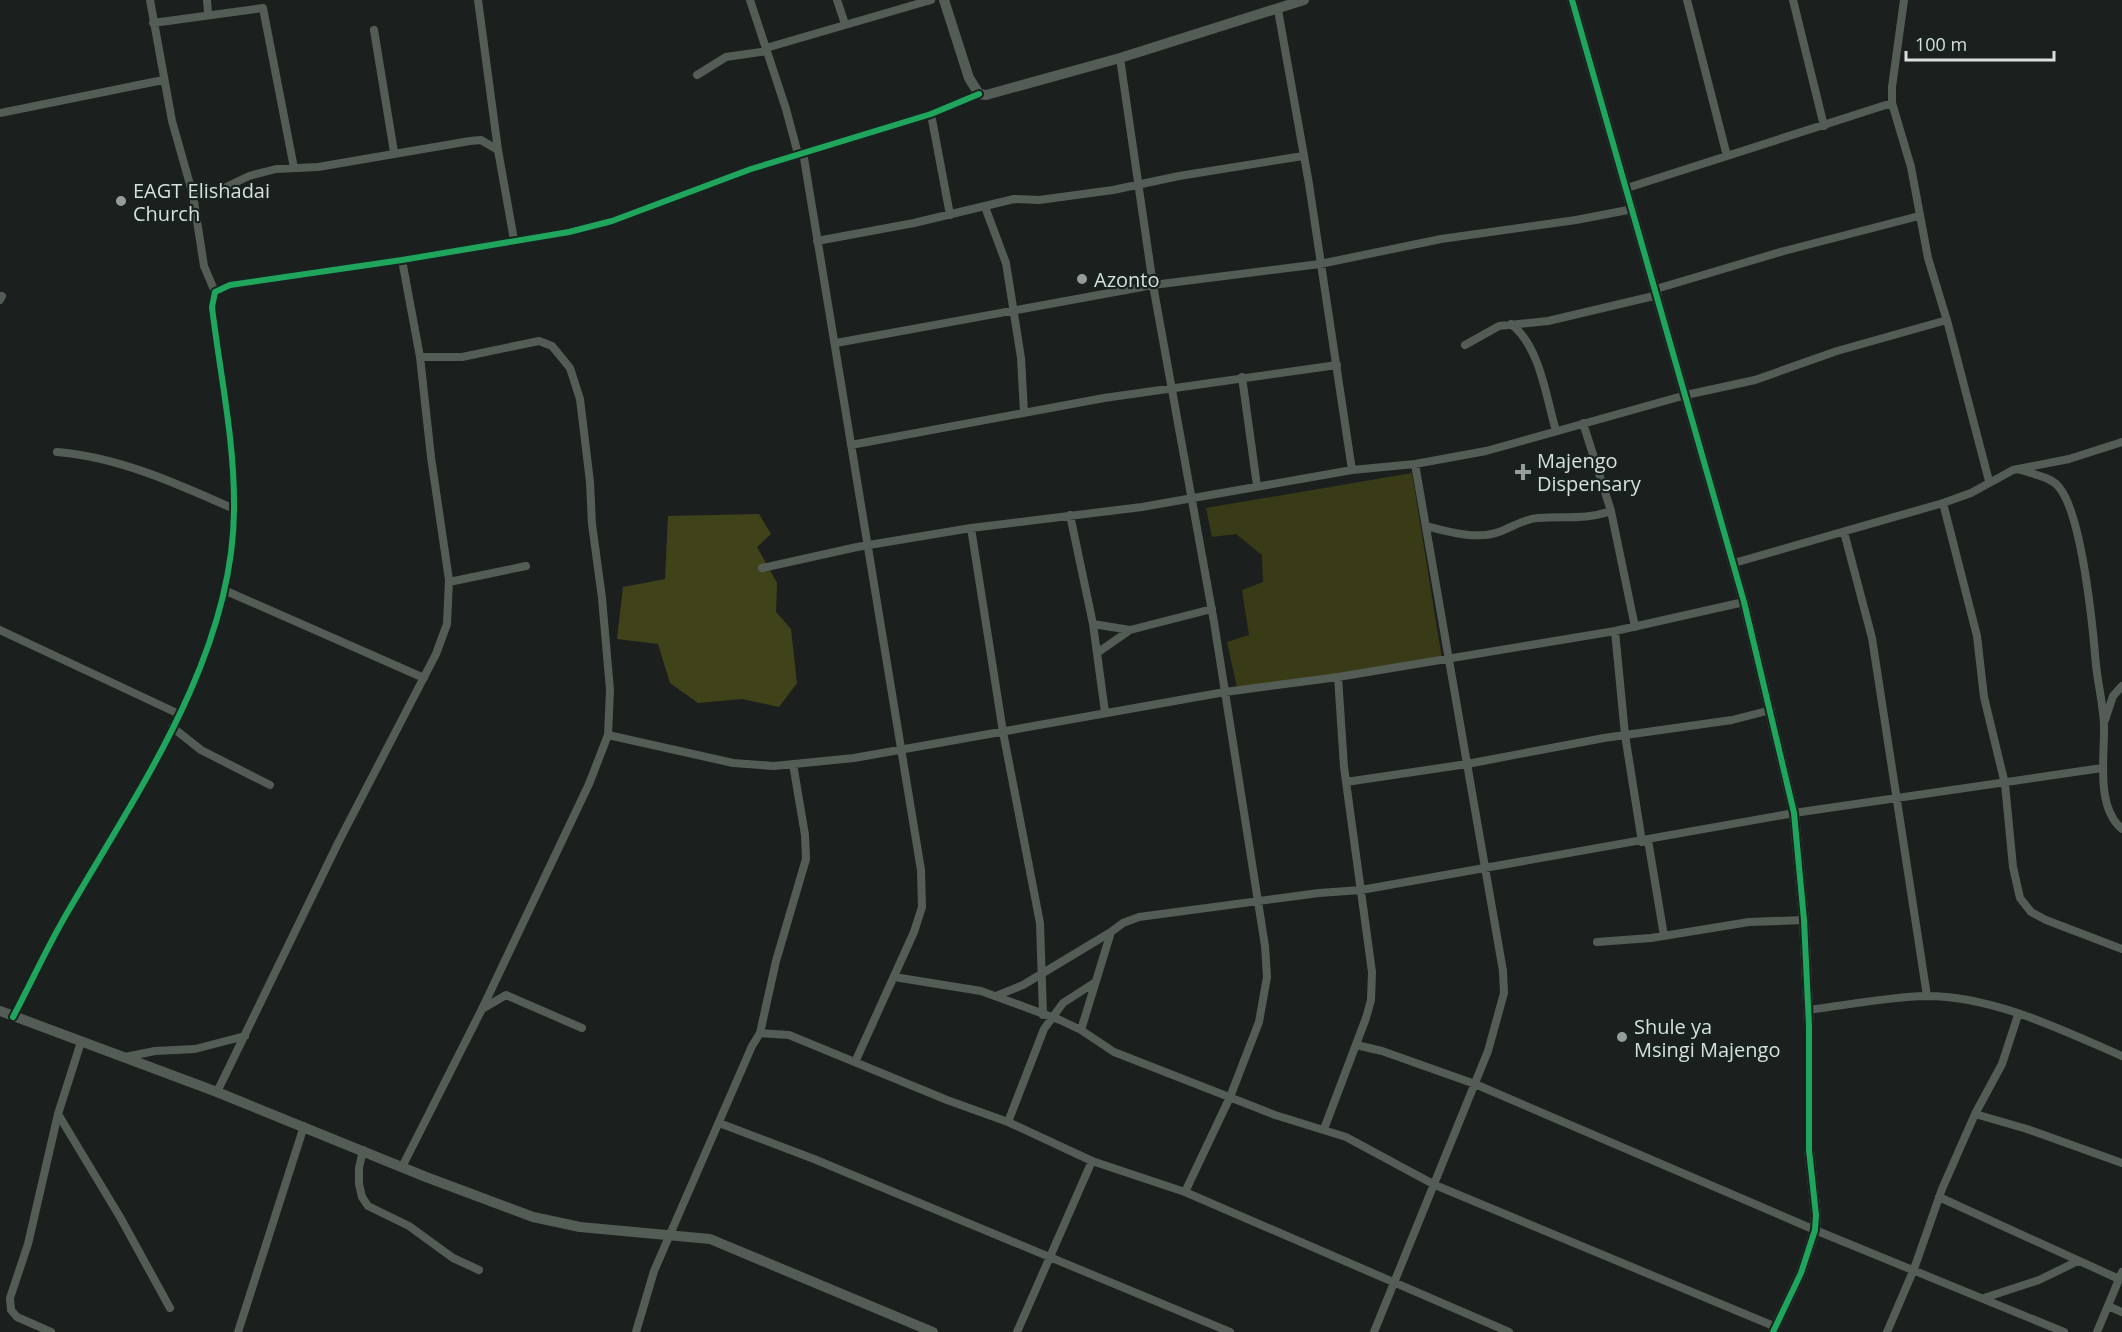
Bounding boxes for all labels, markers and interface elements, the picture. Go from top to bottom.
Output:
scale bar [1906,24,2054,62]
text: 100 m [1915,32,1967,56]
place label: EAGT Elishadai Church [133,177,270,227]
marker: EAGT Elishadai Church [114,194,128,208]
place label: Azonto [1094,266,1159,293]
marker: Azonto [1075,272,1089,286]
place label: Majengo Dispensary [1537,447,1642,497]
marker: Majengo Dispensary [1514,463,1532,481]
place label: Shule ya Msingi Majengo [1634,1013,1780,1063]
marker: Shule ya Msingi Majengo [1615,1030,1629,1044]

